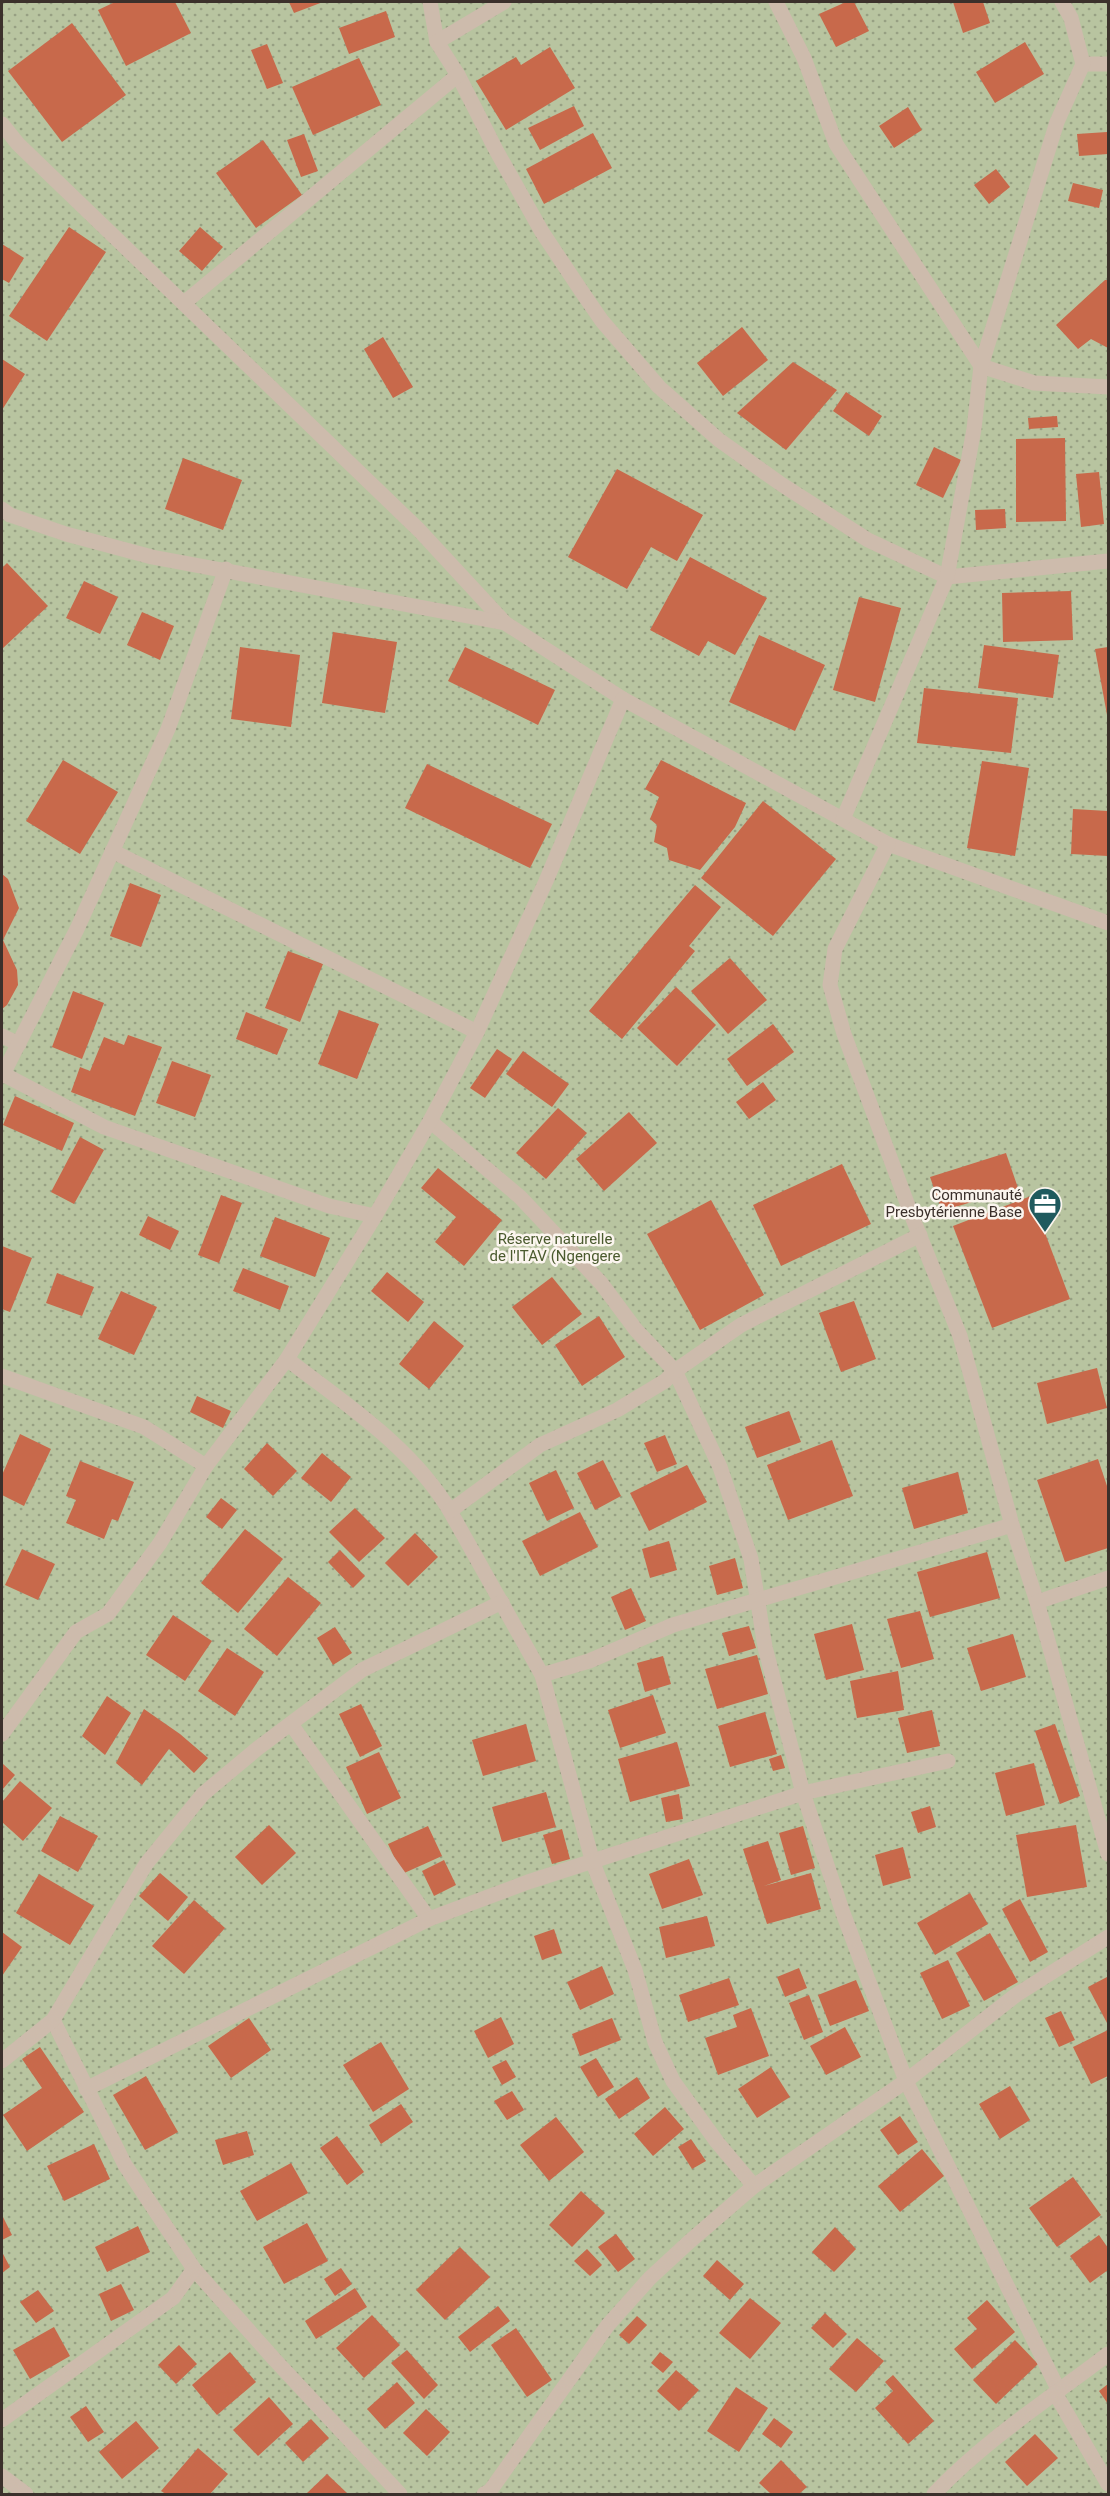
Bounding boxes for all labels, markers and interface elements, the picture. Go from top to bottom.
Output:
place label: Communauté Presbytérienne Base [885,1186,1022,1221]
office icon: Communauté Presbytérienne Base [1027,1186,1063,1233]
park label: Réserve naturelle de l'ITAV (Ngengere [490,1230,620,1265]

